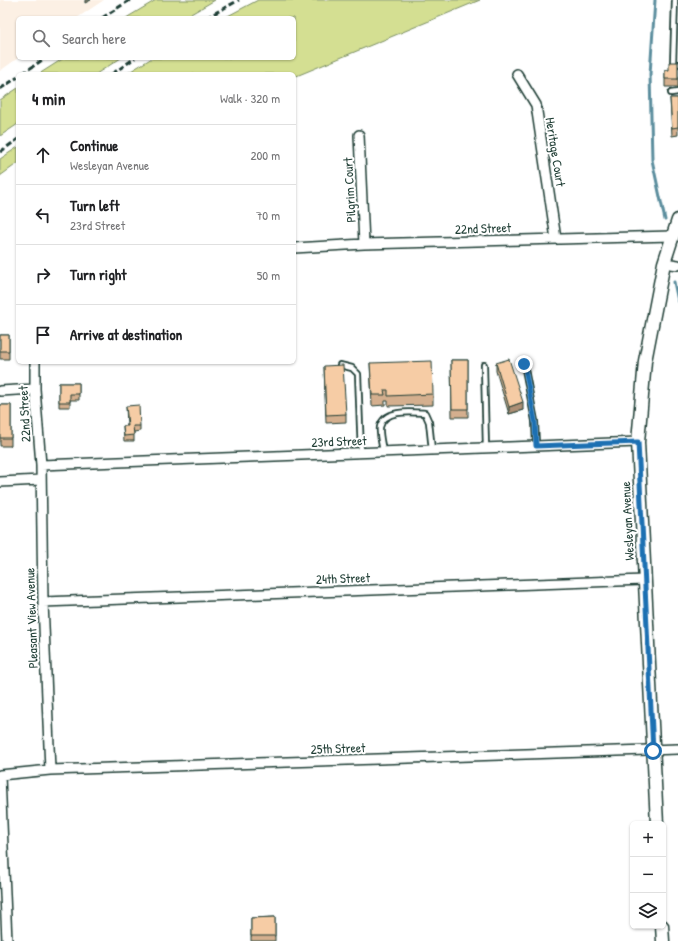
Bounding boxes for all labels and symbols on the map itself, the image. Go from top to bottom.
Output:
street label: Heritage Court [542,116,570,188]
street label: Pilgrim Court [338,156,360,223]
street label: 22nd Street [455,218,512,238]
route end [515,355,533,373]
street label: 22nd Street [14,385,34,443]
street label: 23rd Street [311,431,367,451]
street label: Wesleyan Avenue [616,481,638,561]
street label: Pleasant View Avenue [20,567,42,669]
street label: 24th Street [316,568,371,588]
street label: 25th Street [310,738,366,758]
route start [644,742,662,760]

